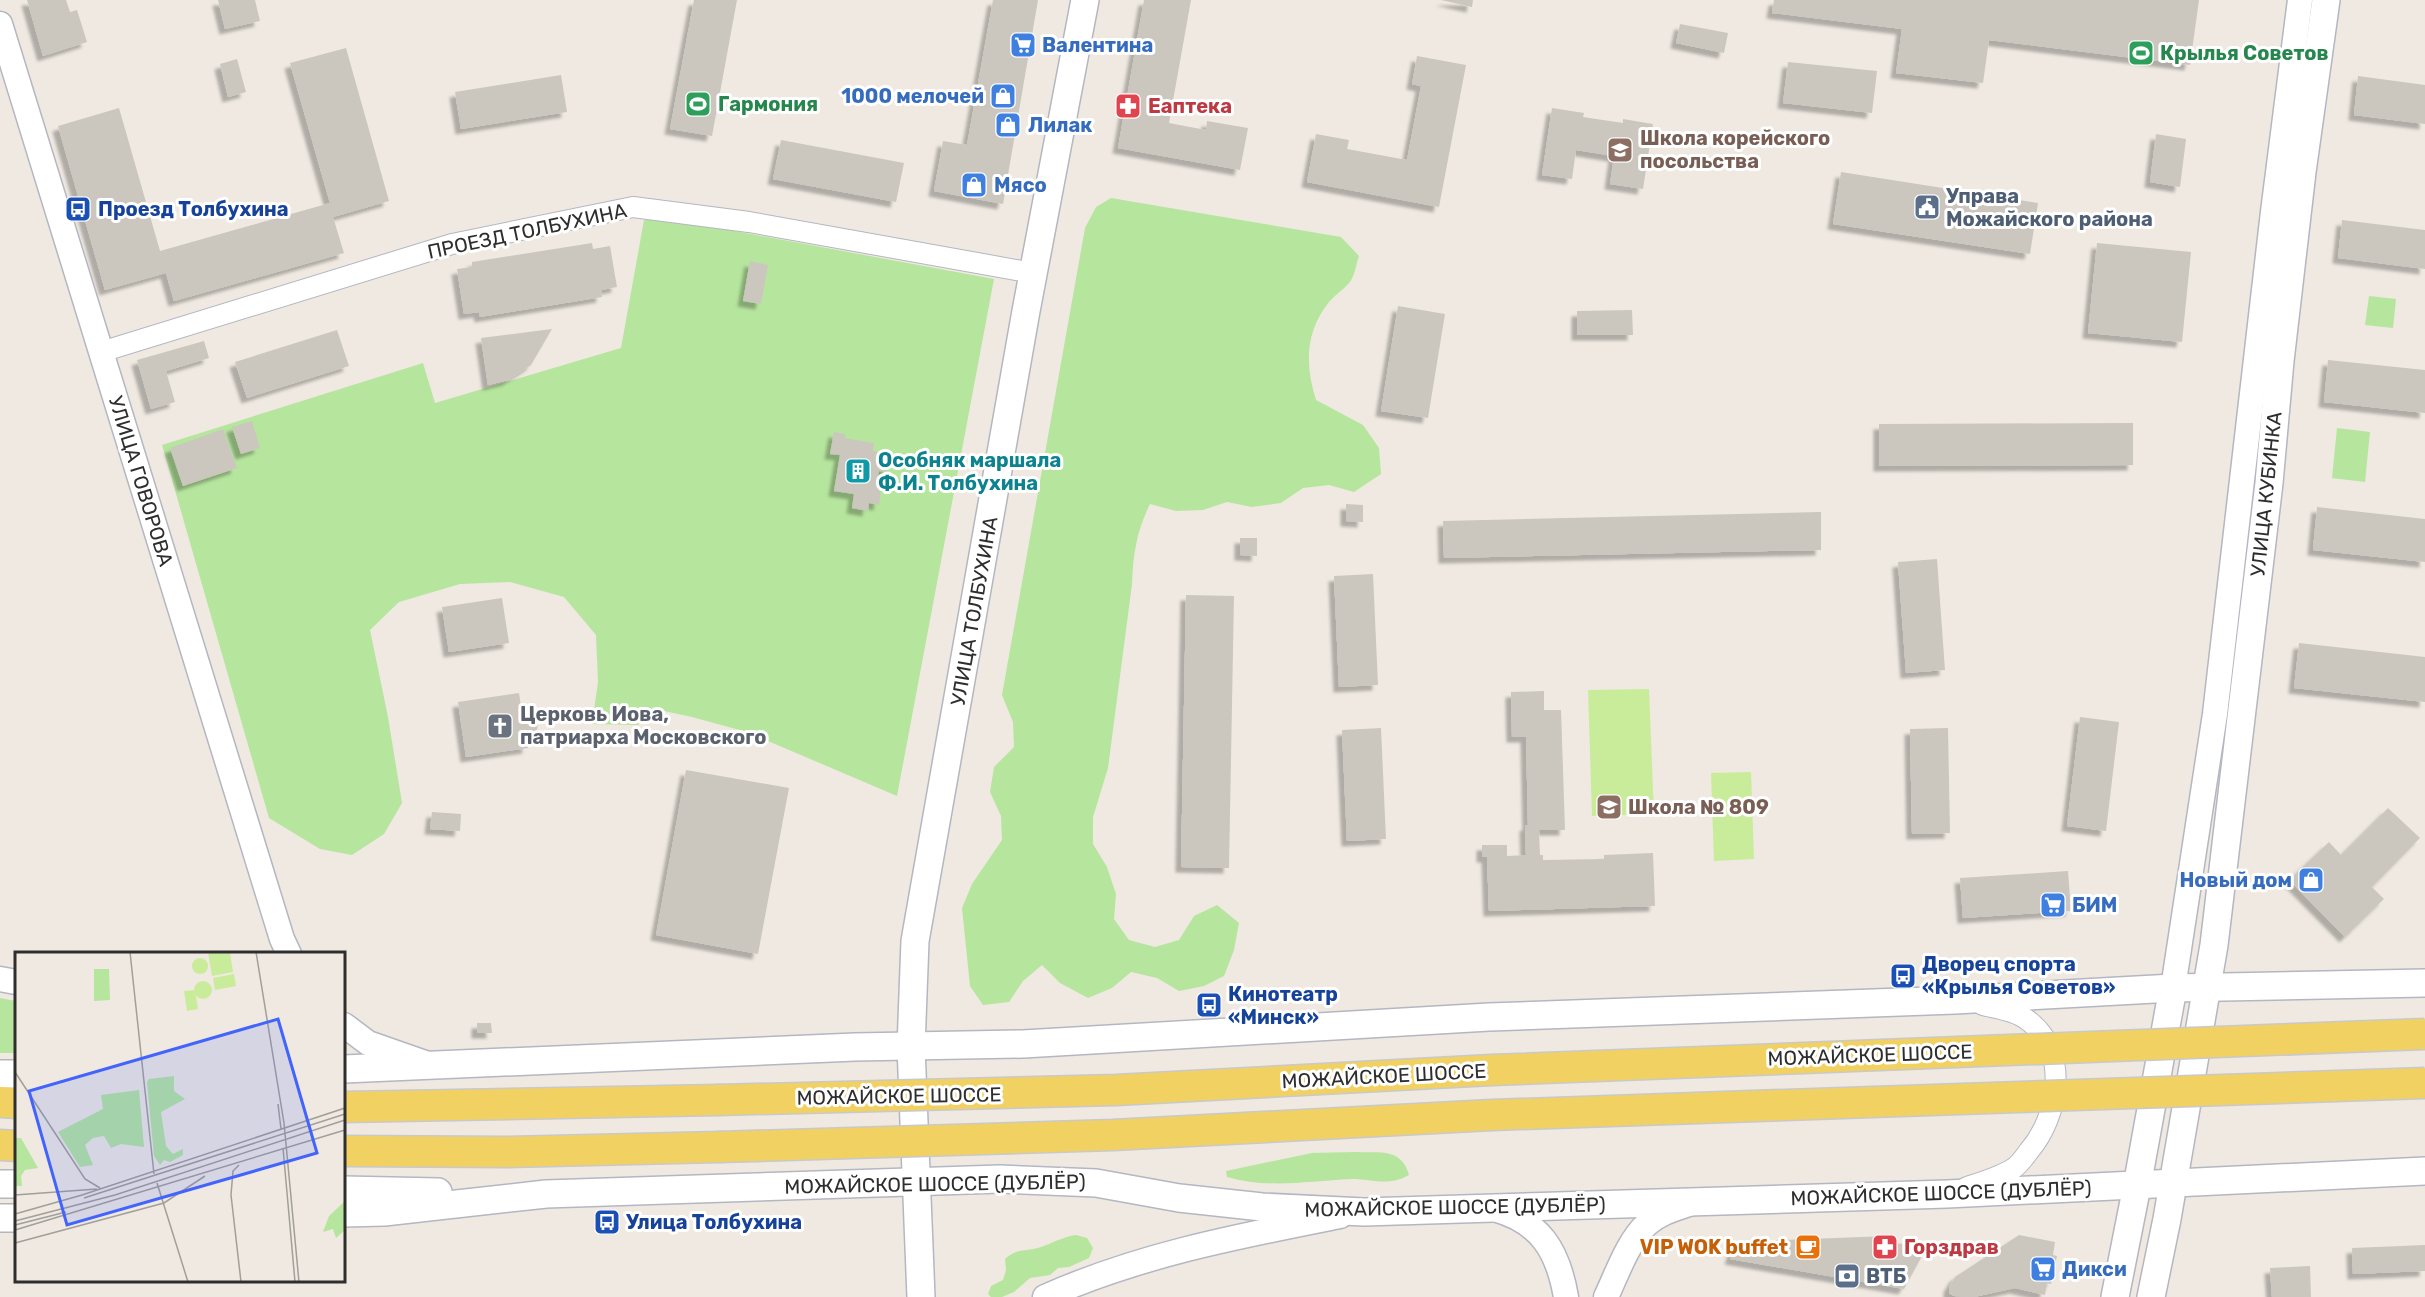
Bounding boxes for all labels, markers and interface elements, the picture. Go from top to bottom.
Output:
supermarket icon: Валентина [1008,30,1038,60]
place label: Валентина [1042,33,1153,57]
sports icon: Крылья Советов [2126,38,2156,68]
place label: Крылья Советов [2160,41,2329,65]
shop icon: 1000 мелочей [988,81,1018,111]
place label: 1000 мелочей [841,84,984,108]
sports icon: Гармония [683,89,713,119]
pharmacy icon: Еаптека [1113,91,1143,121]
place label: Гармония [718,92,818,116]
place label: Еаптека [1148,94,1232,118]
shop icon: Лилак [993,110,1023,140]
place label: Лилак [1028,113,1092,137]
place label: Школа корейского посольства [1640,126,1830,173]
school or university icon: Школа корейского посольства [1605,135,1635,165]
shop icon: Мясо [959,170,989,200]
place label: Мясо [994,173,1047,197]
place label: Управа Можайского района [1946,184,2153,231]
public building icon: Управа Можайского района [1912,192,1942,222]
bus stop icon: Проезд Толбухина [63,194,93,224]
place label: Проезд Толбухина [98,197,289,221]
street label: ПРОЕЗД ТОЛБУХИНА [425,198,629,264]
street label: УЛИЦА ГОВОРОВА [104,393,178,569]
street label: УЛИЦА КУБИНКА [2245,410,2287,578]
place label: Особняк маршала Ф.И. Толбухина [878,448,1061,495]
building icon: Особняк маршала Ф.И. Толбухина [843,456,873,486]
street label: УЛИЦА ТОЛБУХИНА [946,514,1002,708]
place label: Церковь Иова, патриарха Московского [520,702,767,749]
church icon: Церковь Иова, патриарха Московского [485,711,515,741]
school or university icon: Школа № 809 [1594,792,1624,822]
place label: Школа № 809 [1628,795,1769,819]
shop icon: Новый дом [2296,865,2326,895]
place label: Новый дом [2179,868,2292,892]
supermarket icon: БИМ [2038,890,2068,920]
place label: БИМ [2072,893,2117,917]
inset map [15,952,345,1282]
place label: Дворец спорта «Крылья Советов» [1922,952,2116,999]
bus stop icon: Дворец спорта «Крылья Советов» [1888,961,1918,991]
place label: Кинотеатр «Минск» [1228,982,1338,1029]
bus stop icon: Кинотеатр «Минск» [1194,990,1224,1020]
street label: МОЖАЙСКОЕ ШОССЕ [1767,1039,1973,1071]
street label: МОЖАЙСКОЕ ШОССЕ [1281,1059,1487,1093]
street label: МОЖАЙСКОЕ ШОССЕ [796,1082,1002,1110]
street label: МОЖАЙСКОЕ ШОССЕ (ДУБЛЁР) [784,1169,1086,1199]
street label: МОЖАЙСКОЕ ШОССЕ (ДУБЛЁР) [1790,1176,2092,1210]
street label: МОЖАЙСКОЕ ШОССЕ (ДУБЛЁР) [1304,1192,1606,1222]
bus stop icon: Улица Толбухина [592,1207,622,1237]
place label: Улица Толбухина [626,1210,802,1234]
cafe icon: VIP WOK buffet [1793,1232,1823,1262]
pharmacy icon: Горздрав [1870,1232,1900,1262]
place label: VIP WOK buffet [1640,1235,1788,1259]
place label: Горздрав [1904,1235,1999,1259]
supermarket icon: Дикси [2028,1254,2058,1284]
place label: Дикси [2062,1257,2127,1281]
bank icon: ВТБ [1832,1261,1862,1291]
place label: ВТБ [1866,1264,1906,1288]

